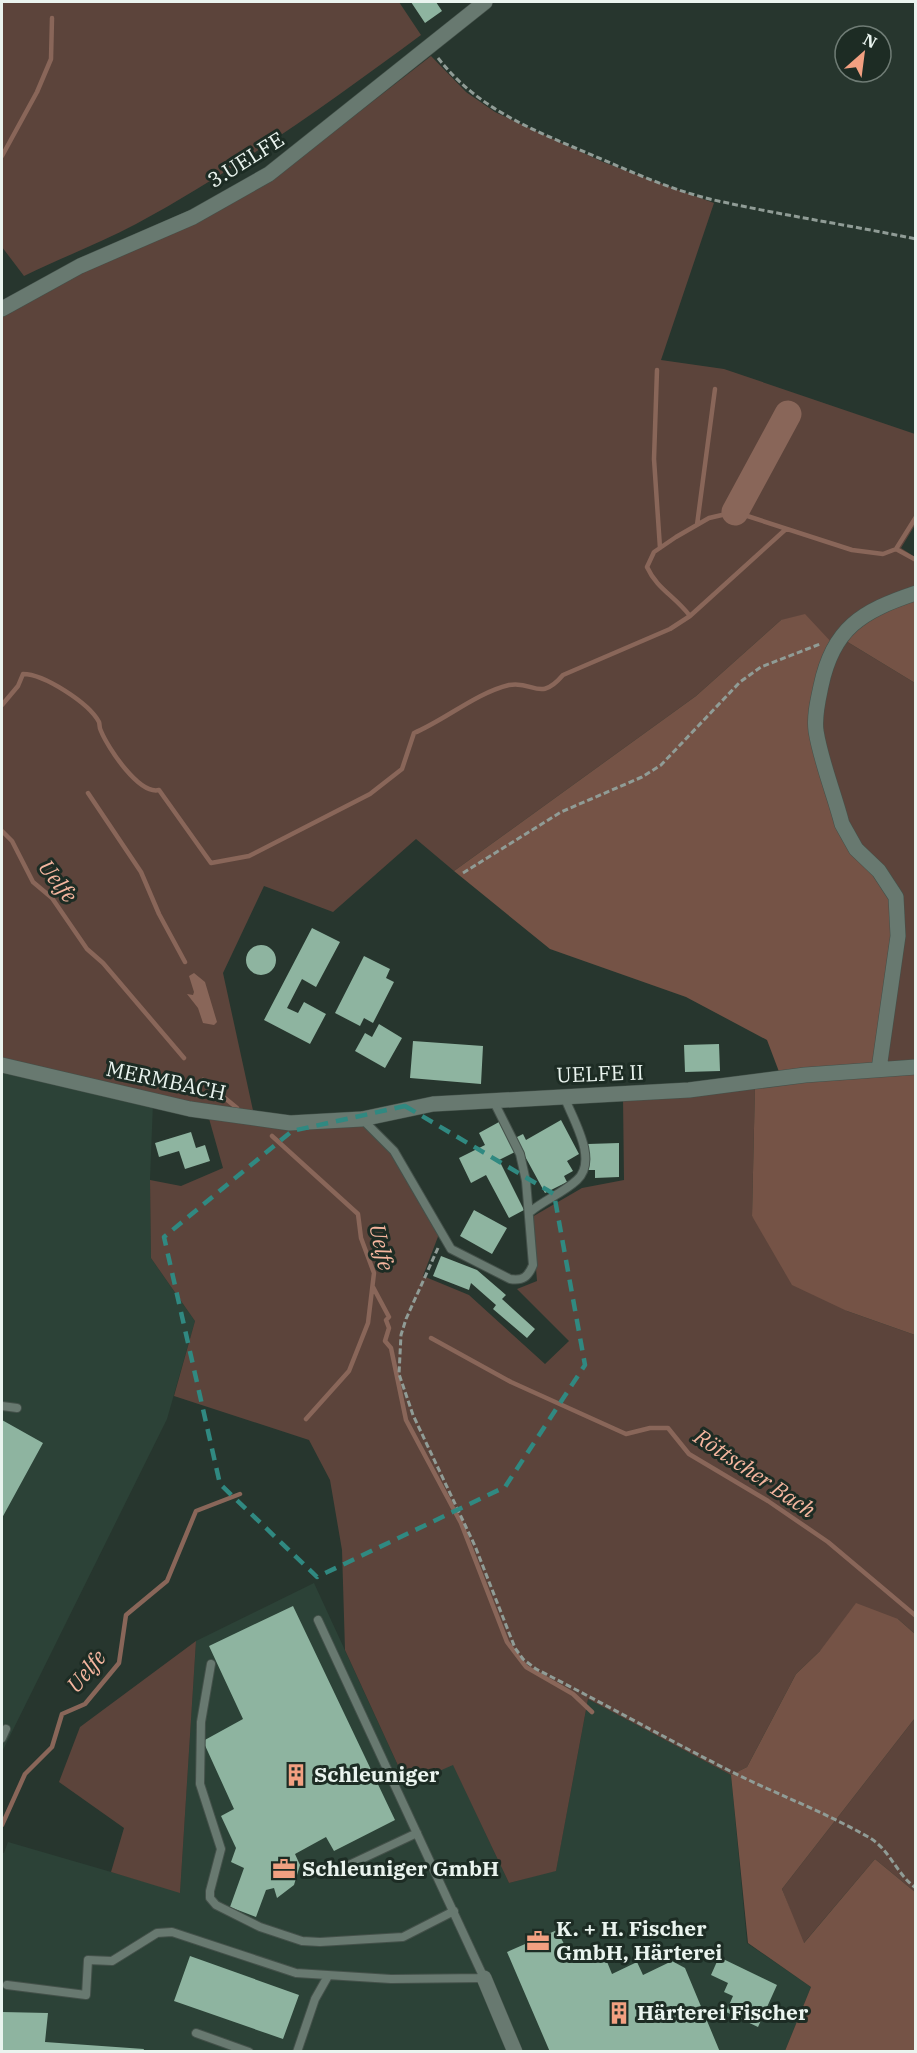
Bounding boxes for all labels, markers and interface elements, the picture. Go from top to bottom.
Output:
north arrow [833,24,893,84]
text: N [860,29,880,53]
street label: 3.UELFE [202,125,289,194]
water label: Uelfe [32,853,84,908]
street label: MERMBACH [104,1054,229,1106]
street label: UELFE II [556,1057,644,1089]
water label: Uelfe [363,1221,402,1273]
water label: Röttscher Bach [688,1421,822,1524]
water label: Uelfe [59,1643,112,1698]
place label: Schleuniger [314,1760,440,1788]
building icon: Schleuniger [283,1762,309,1788]
place label: Schleuniger GmbH [302,1854,499,1882]
office icon: Schleuniger GmbH [271,1856,297,1882]
place label: K. + H. Fischer GmbH, Härterei [556,1914,722,1966]
office icon: K. + H. Fischer GmbH, Härterei [525,1928,551,1954]
place label: Härterei Fischer [637,1998,809,2026]
building icon: Härterei Fischer [606,2000,632,2026]

